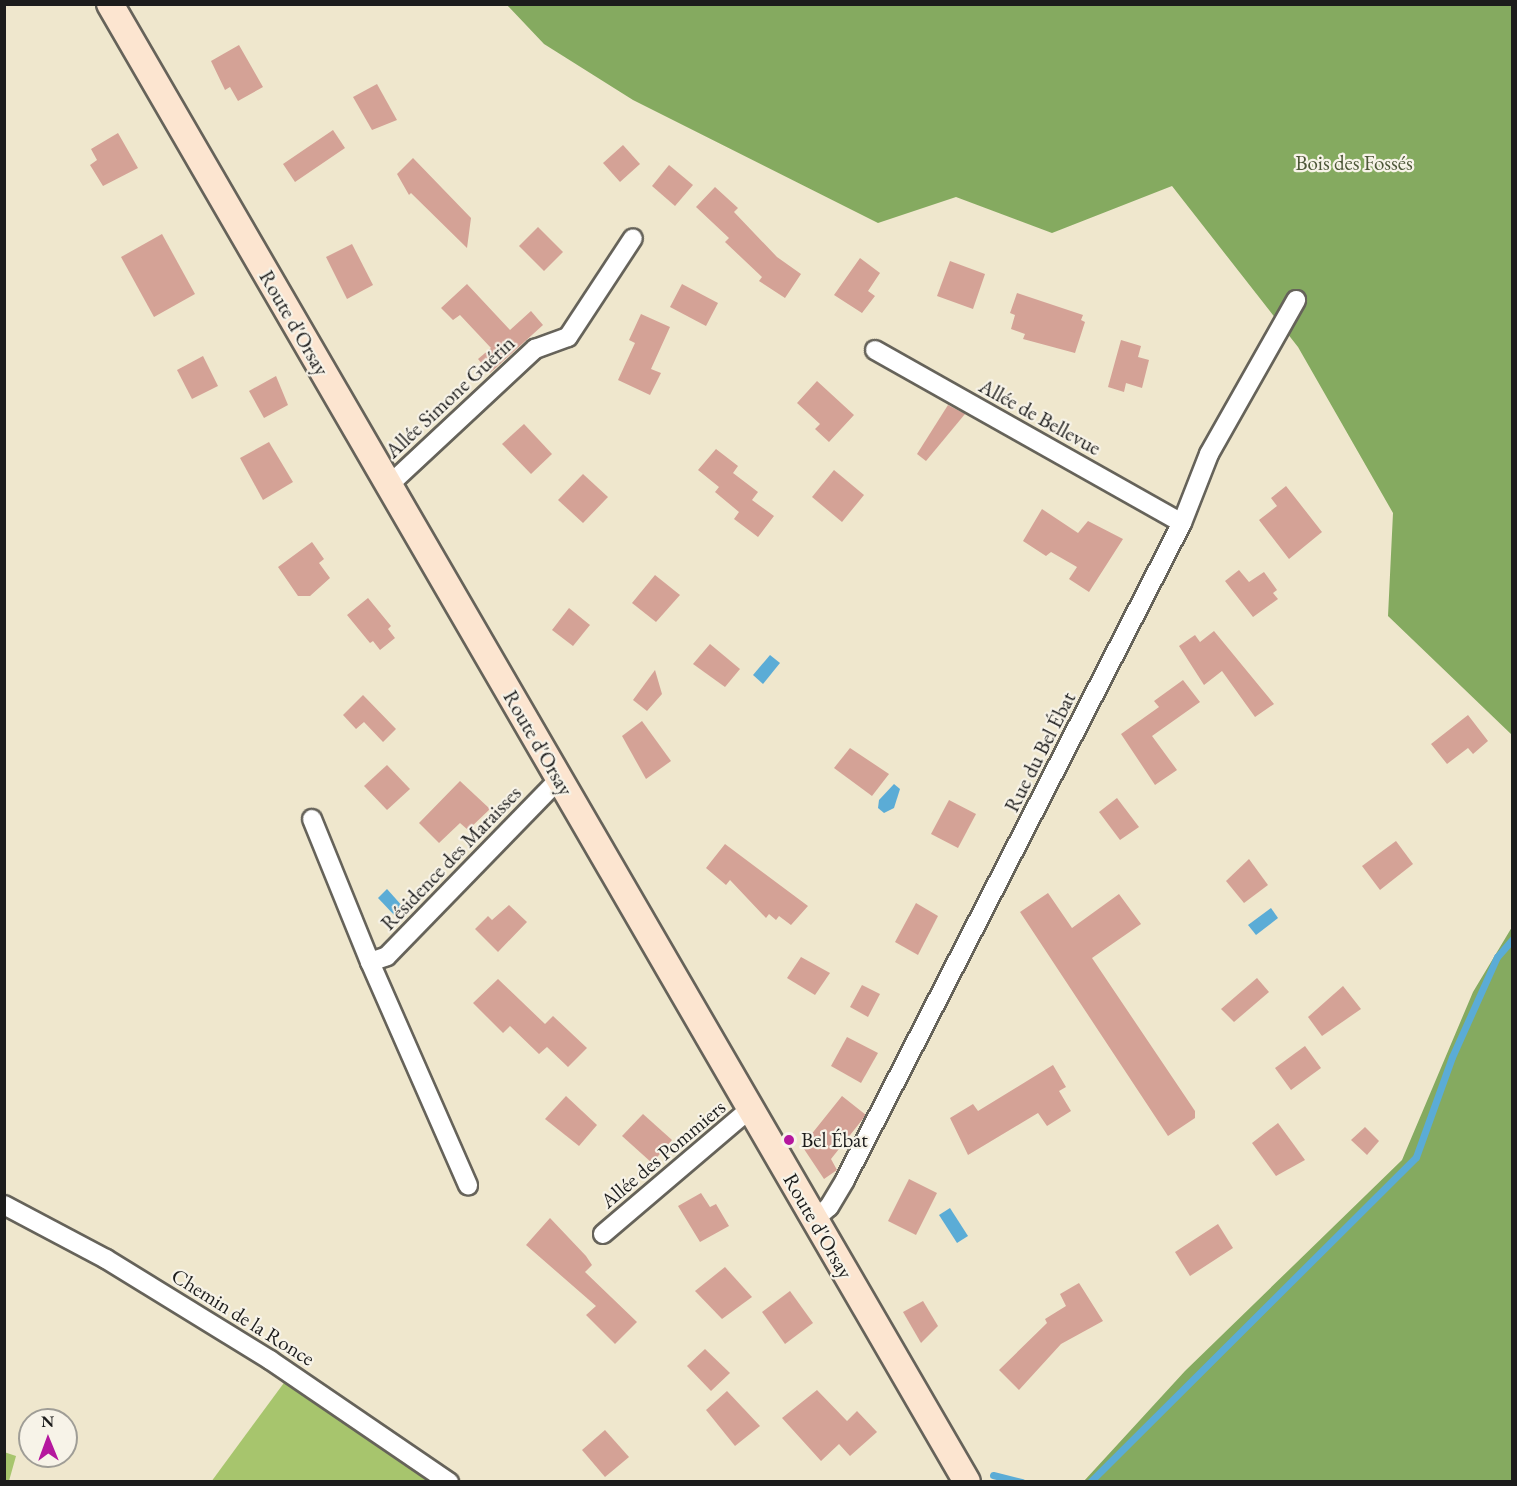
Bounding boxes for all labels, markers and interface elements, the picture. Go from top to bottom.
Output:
park label: Bois des Fossés [1295,150,1413,176]
street label: Route d'Orsay [254,266,334,380]
street label: Allée Simone Guérin [380,331,520,463]
street label: Allée de Bellevue [975,373,1105,461]
street label: Route d'Orsay [498,686,578,800]
street label: Rue du Bel Ébat [999,688,1081,816]
street label: Résidence des Maraisses [376,780,526,936]
street label: Allée des Pommiers [595,1094,731,1214]
place label: Bel Ébat [801,1127,868,1153]
marker: Bel Ébat [782,1133,796,1147]
street label: Route d'Orsay [778,1169,858,1283]
street label: Chemin de la Ronce [167,1263,319,1371]
north arrow [18,1408,78,1468]
text: N [41,1411,54,1432]

